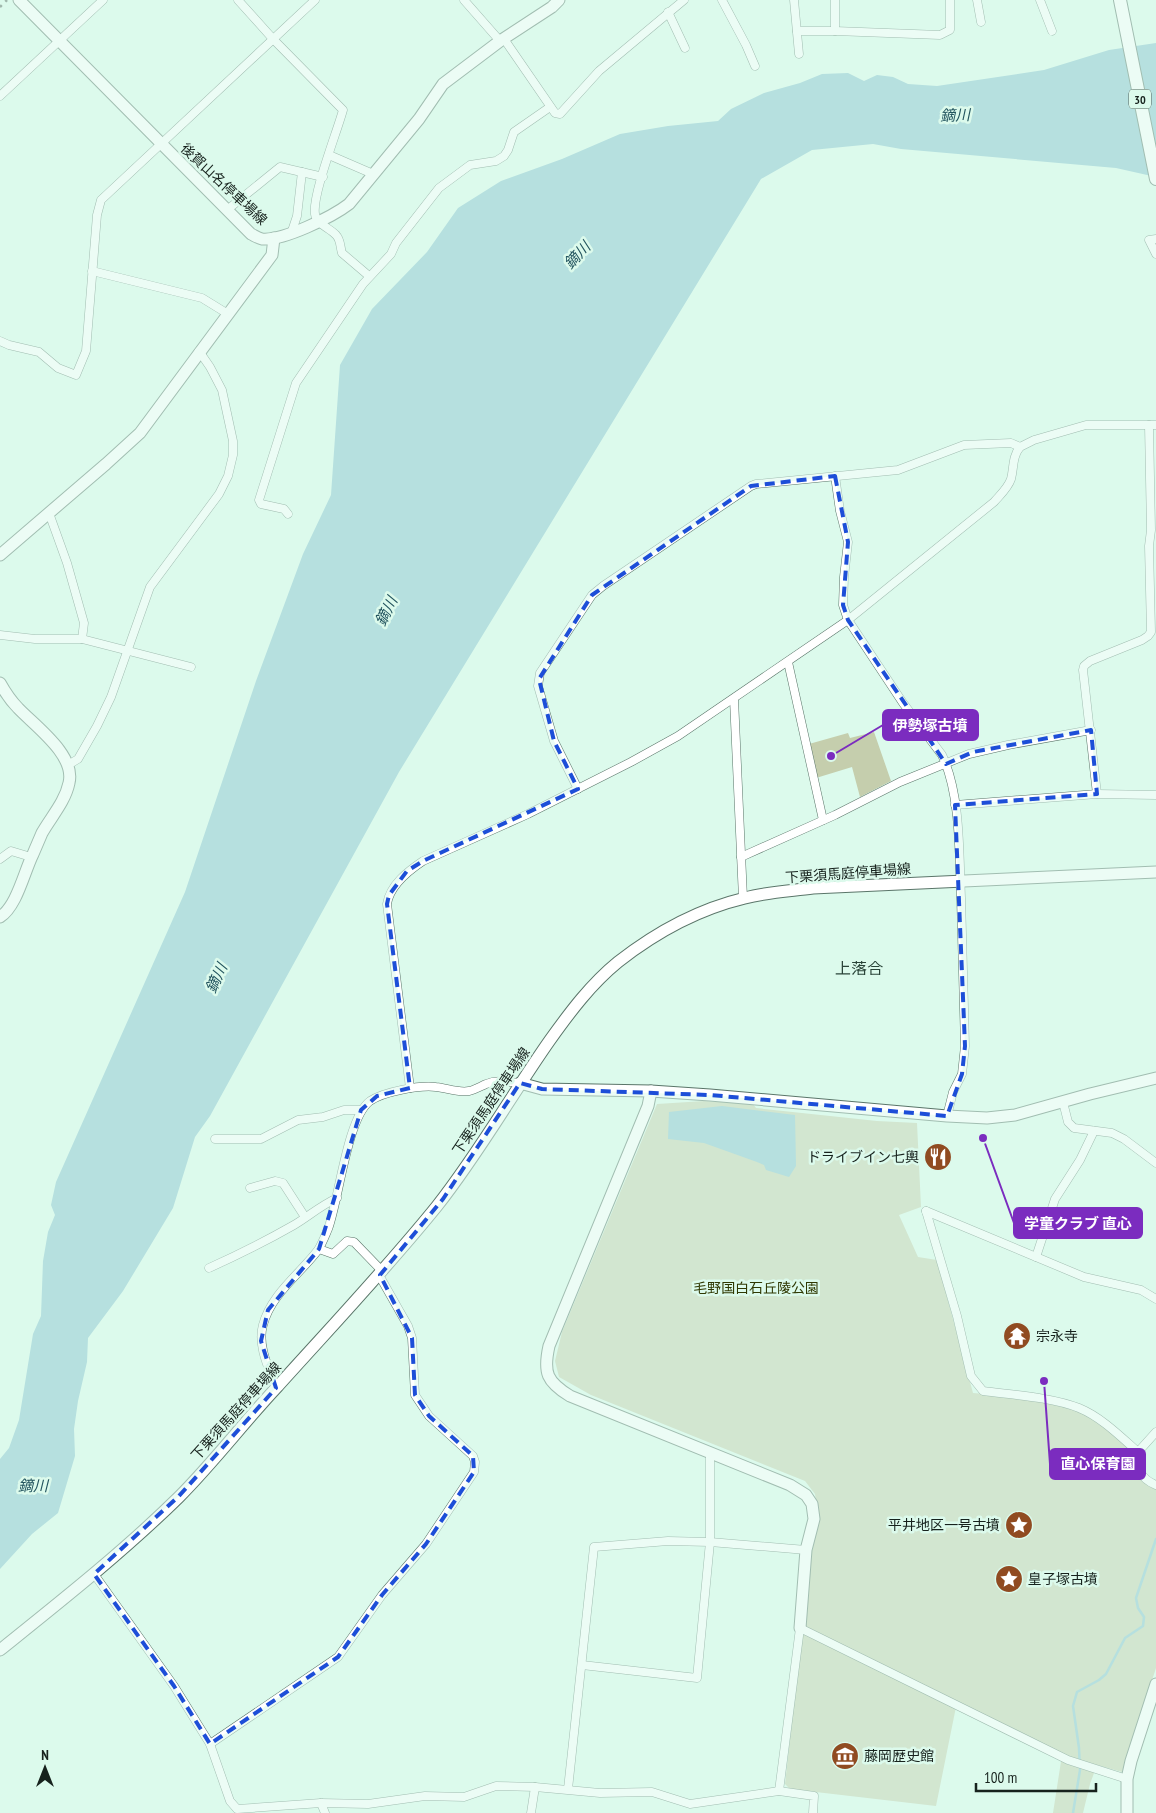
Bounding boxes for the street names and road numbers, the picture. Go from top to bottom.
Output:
road number: 30 [1129,90,1151,108]
street label: 後賀山名停車場線 [177,139,271,229]
street label: 下栗須馬庭停車場線 [785,860,911,886]
street label: 下栗須馬庭停車場線 [448,1044,534,1158]
street label: 下栗須馬庭停車場線 [187,1358,285,1464]

